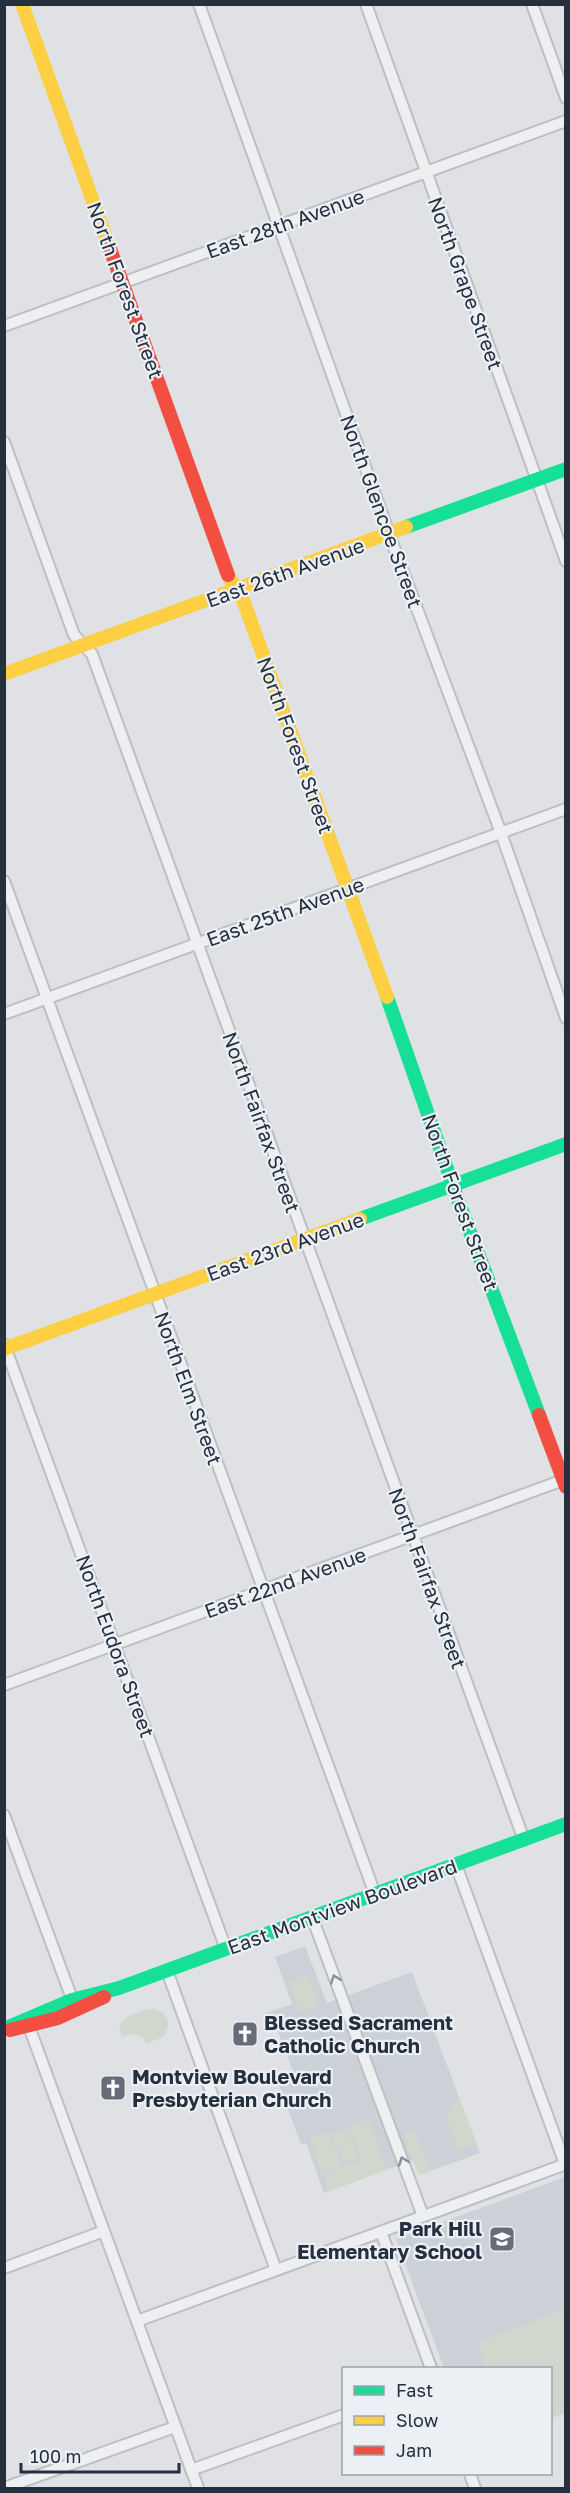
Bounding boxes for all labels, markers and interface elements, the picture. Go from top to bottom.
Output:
street label: East 28th Avenue [203,183,367,263]
street label: North Grape Street [424,193,508,373]
street label: North Forest Street [83,198,169,382]
street label: North Glencoe Street [336,411,428,611]
street label: East 26th Avenue [203,532,367,612]
street label: North Forest Street [253,653,339,837]
street label: East 25th Avenue [203,871,367,951]
street label: North Fairfax Street [218,1028,306,1216]
street label: North Forest Street [418,1110,504,1294]
street label: East 23rd Avenue [203,1206,367,1286]
street label: North Elm Street [150,1308,228,1468]
street label: North Fairfax Street [384,1484,472,1672]
street label: East 22nd Avenue [201,1542,369,1622]
street label: North Eudora Street [72,1551,160,1741]
street label: East Montview Boulevard [224,1853,460,1959]
one-way arrow [330,1974,342,1985]
place label: Blessed Sacrament Catholic Church [264,2010,453,2057]
church icon: Blessed Sacrament Catholic Church [230,2019,260,2049]
place label: Montview Boulevard Presbyterian Church [132,2064,332,2111]
church icon: Montview Boulevard Presbyterian Church [98,2073,128,2103]
one-way arrow [397,2157,410,2167]
place label: Park Hill Elementary School [297,2216,482,2263]
school or university icon: Park Hill Elementary School [487,2224,517,2254]
legend [342,2367,552,2475]
text: Fast [396,2379,433,2401]
text: Slow [396,2409,439,2431]
scale bar [21,2436,178,2474]
text: Jam [396,2439,432,2461]
text: 100 m [30,2445,81,2467]

